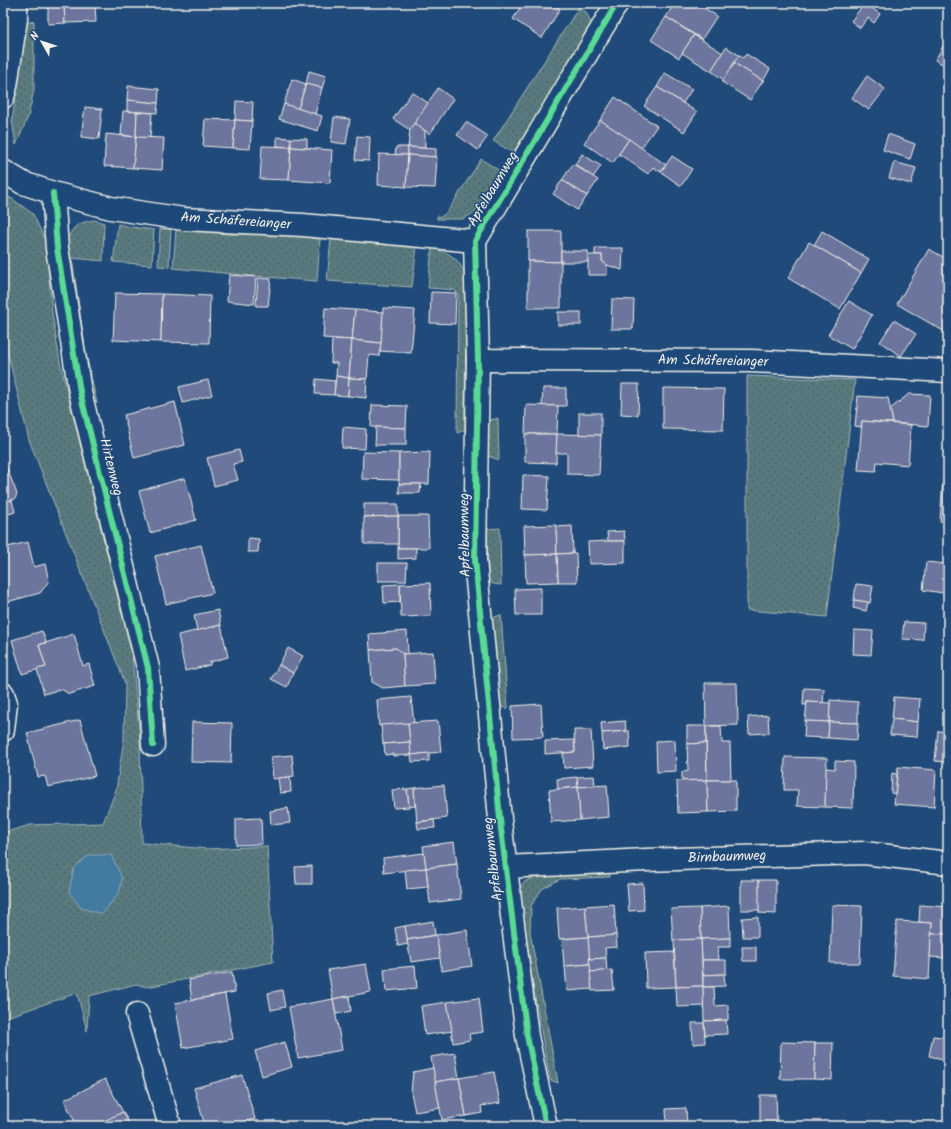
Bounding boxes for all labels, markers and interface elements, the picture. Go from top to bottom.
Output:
north arrow [22,22,62,62]
text: N [26,28,44,45]
street label: Apfelbaumweg [462,147,524,231]
street label: Am Schäfereianger [180,206,293,236]
street label: Am Schäfereianger [658,349,770,373]
street label: Hirtenweg [93,436,129,498]
street label: Apfelbaumweg [453,493,477,577]
street label: Apfelbaumweg [477,816,509,902]
street label: Birnbaumweg [687,845,767,869]

